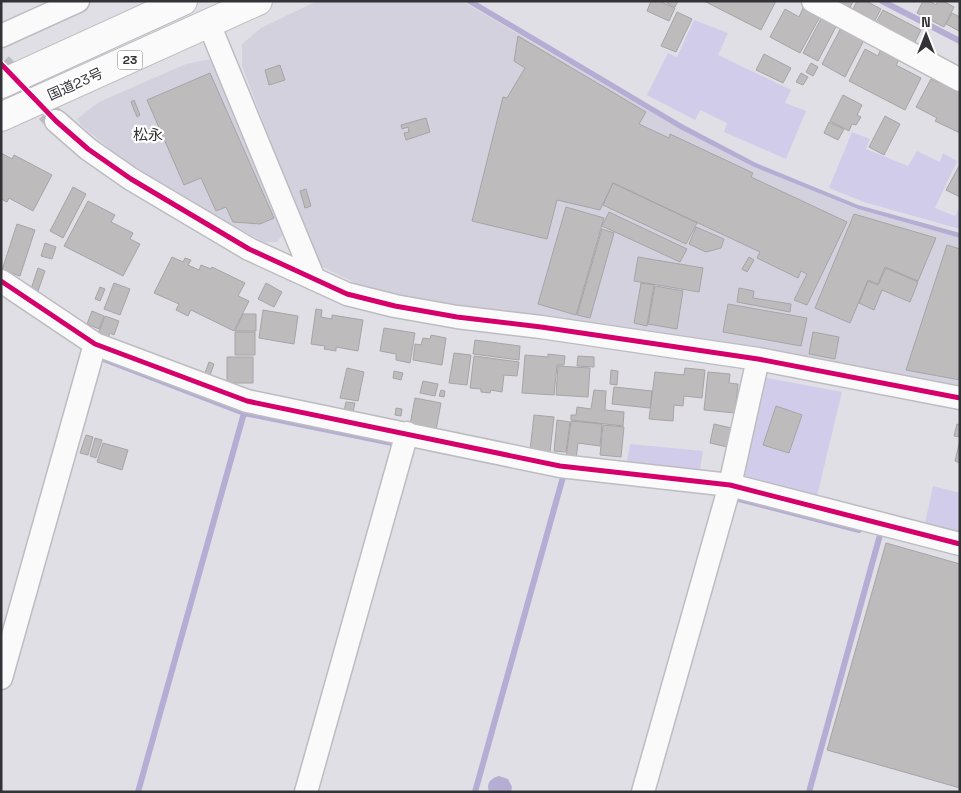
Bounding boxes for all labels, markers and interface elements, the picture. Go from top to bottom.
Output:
north arrow [901,10,951,60]
text: N [921,13,931,31]
road number: 23 [118,50,142,70]
street label: 国道23号 [44,64,106,104]
district label: 松永 [133,125,163,144]

